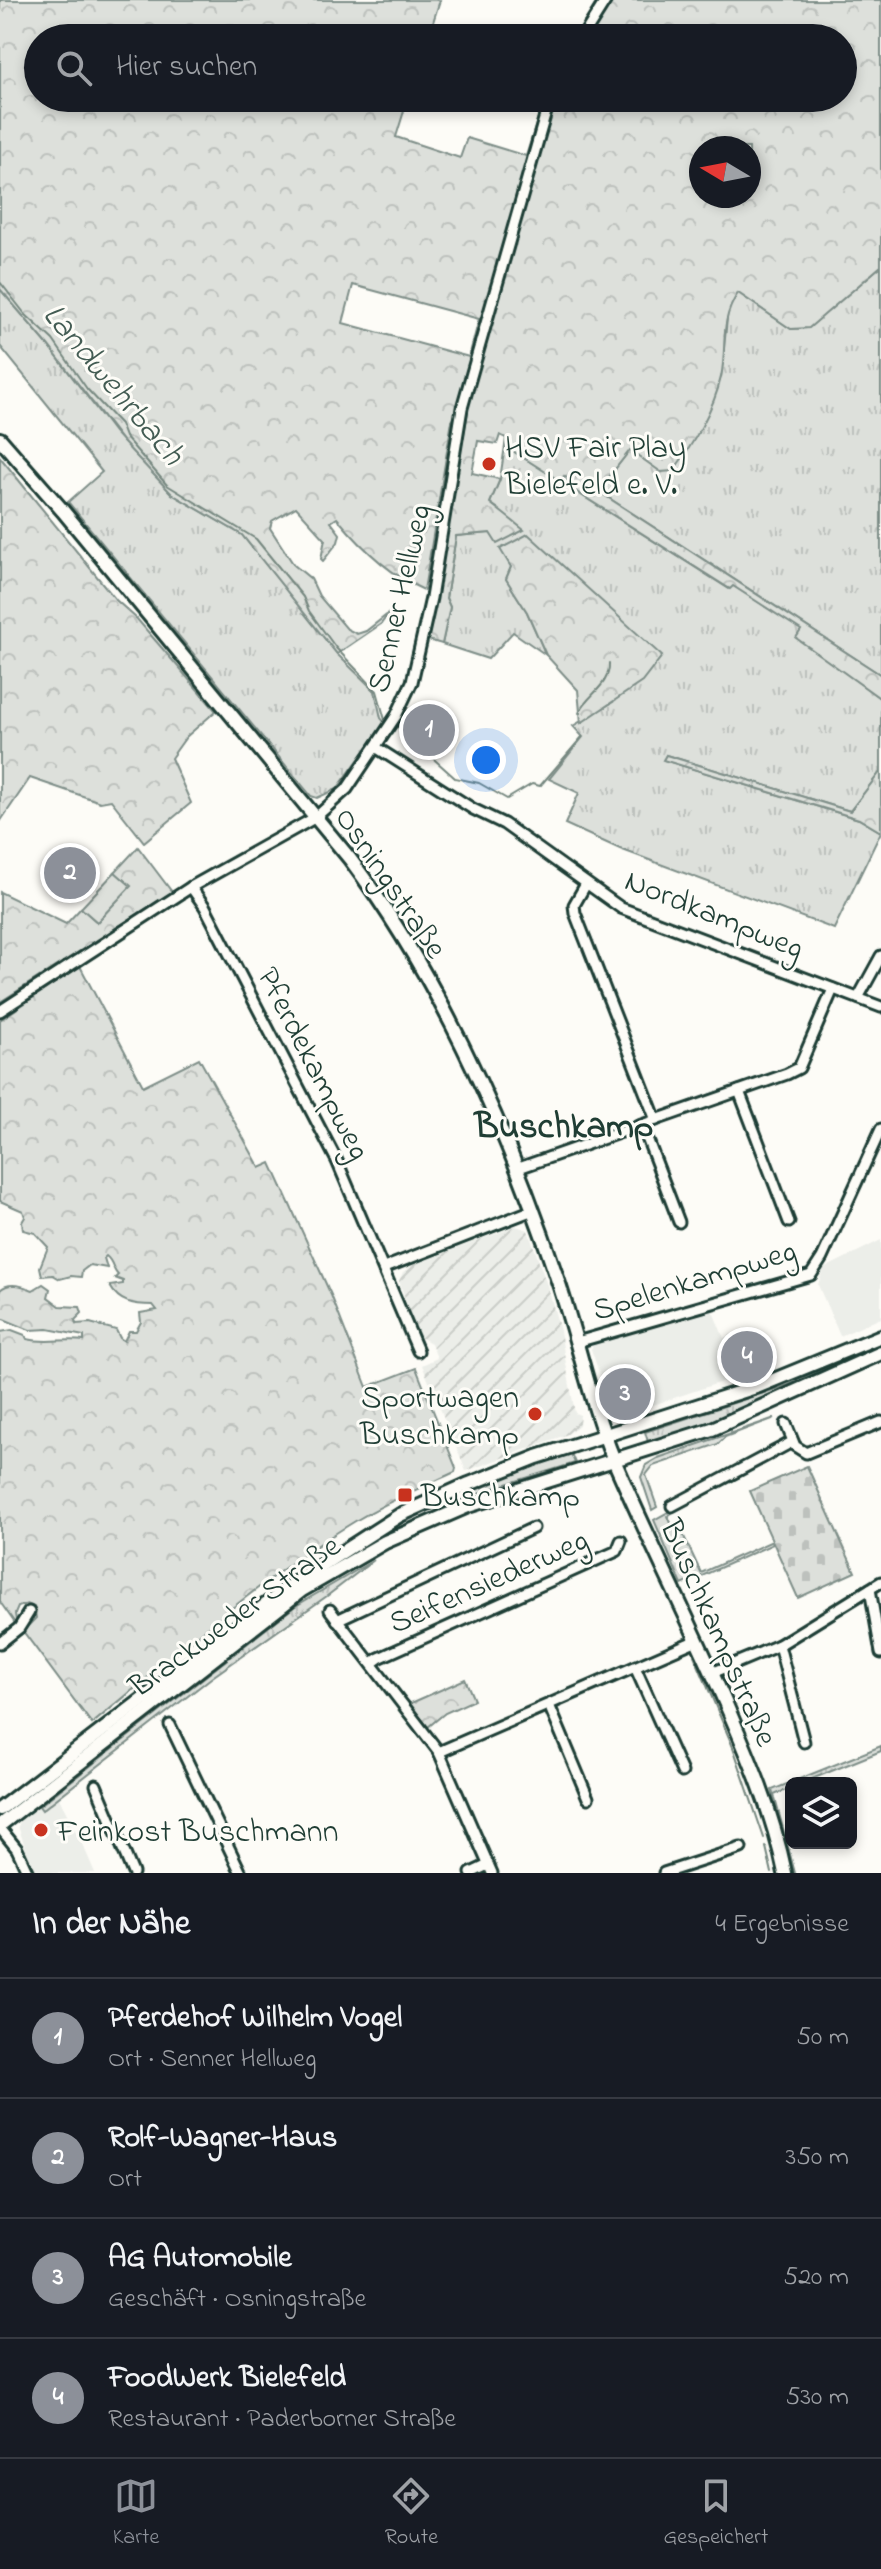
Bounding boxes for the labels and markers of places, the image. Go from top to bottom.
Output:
place label: HSV Fair Play Bielefeld e. V. [504,426,686,510]
marker: HSV Fair Play Bielefeld e. V. [480,455,498,473]
pin: 1 [403,700,455,760]
pin: 2 [44,843,96,903]
pin: 4 [721,1327,773,1387]
pin: 3 [599,1364,651,1424]
place label: Sportwagen Buschkamp [359,1376,519,1460]
marker: Sportwagen Buschkamp [526,1405,544,1423]
place label: Buschkamp [420,1475,580,1522]
marker: Buschkamp [396,1486,414,1504]
place label: Feinkost Buschmann [56,1810,338,1857]
marker: Feinkost Buschmann [32,1821,50,1839]

